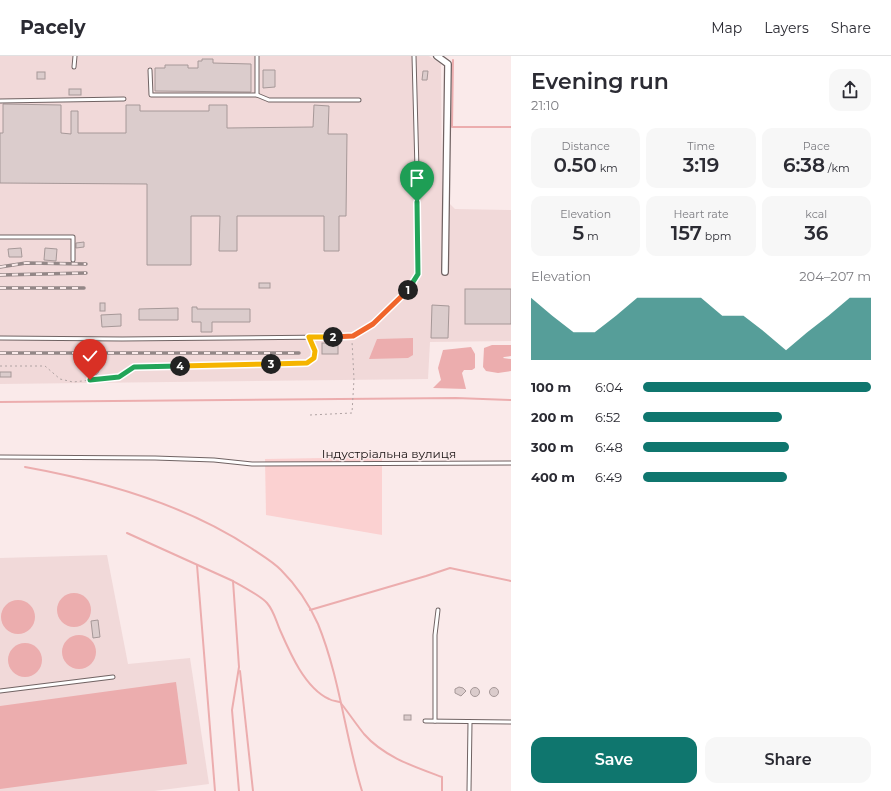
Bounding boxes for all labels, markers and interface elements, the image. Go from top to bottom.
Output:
text: Pacely [20,16,86,39]
text: Map [711,19,742,37]
text: Layers [764,19,809,37]
text: Share [831,19,871,37]
text: Evening run [531,68,669,95]
button: share [829,69,871,111]
text: 21:10 [531,97,559,113]
text: Distance [562,139,610,153]
text: Time [687,139,715,153]
text: Pace [803,139,830,153]
text: 0.50 [554,153,597,177]
text: 3:19 [683,153,719,177]
text: 6:38 [783,153,825,177]
pin [400,161,434,202]
text: km [597,161,618,175]
text: /km [825,161,850,175]
icon: arrive [406,167,428,189]
text: Elevation [560,207,611,221]
text: Heart rate [673,207,729,221]
text: kcal [805,207,827,221]
text: 5 [573,221,584,245]
text: 157 [671,221,702,245]
text: 36 [804,221,828,245]
text: m [584,229,599,243]
text: bpm [702,229,731,243]
text: Elevation [531,268,591,284]
text: 204–207 m [799,268,871,284]
pin: 1 [398,280,418,300]
text: 1 [406,283,410,297]
pin: 2 [323,327,343,347]
text: 2 [330,330,336,344]
pin [73,339,107,380]
icon: check [79,345,101,367]
pin: 3 [261,354,281,374]
pin: 4 [170,356,190,376]
text: 3 [268,357,274,371]
text: 4 [176,359,184,373]
text: 100 m [531,379,571,395]
text: 6:04 [595,379,623,395]
text: 200 m [531,409,574,425]
text: 6:52 [595,409,620,425]
text: 300 m [531,439,574,455]
text: 6:48 [595,439,623,455]
street label: Індустріальна вулиця [322,446,456,461]
text: 400 m [531,469,575,485]
text: 6:49 [595,469,622,485]
button: Save [531,737,697,783]
button: Share [705,737,871,783]

